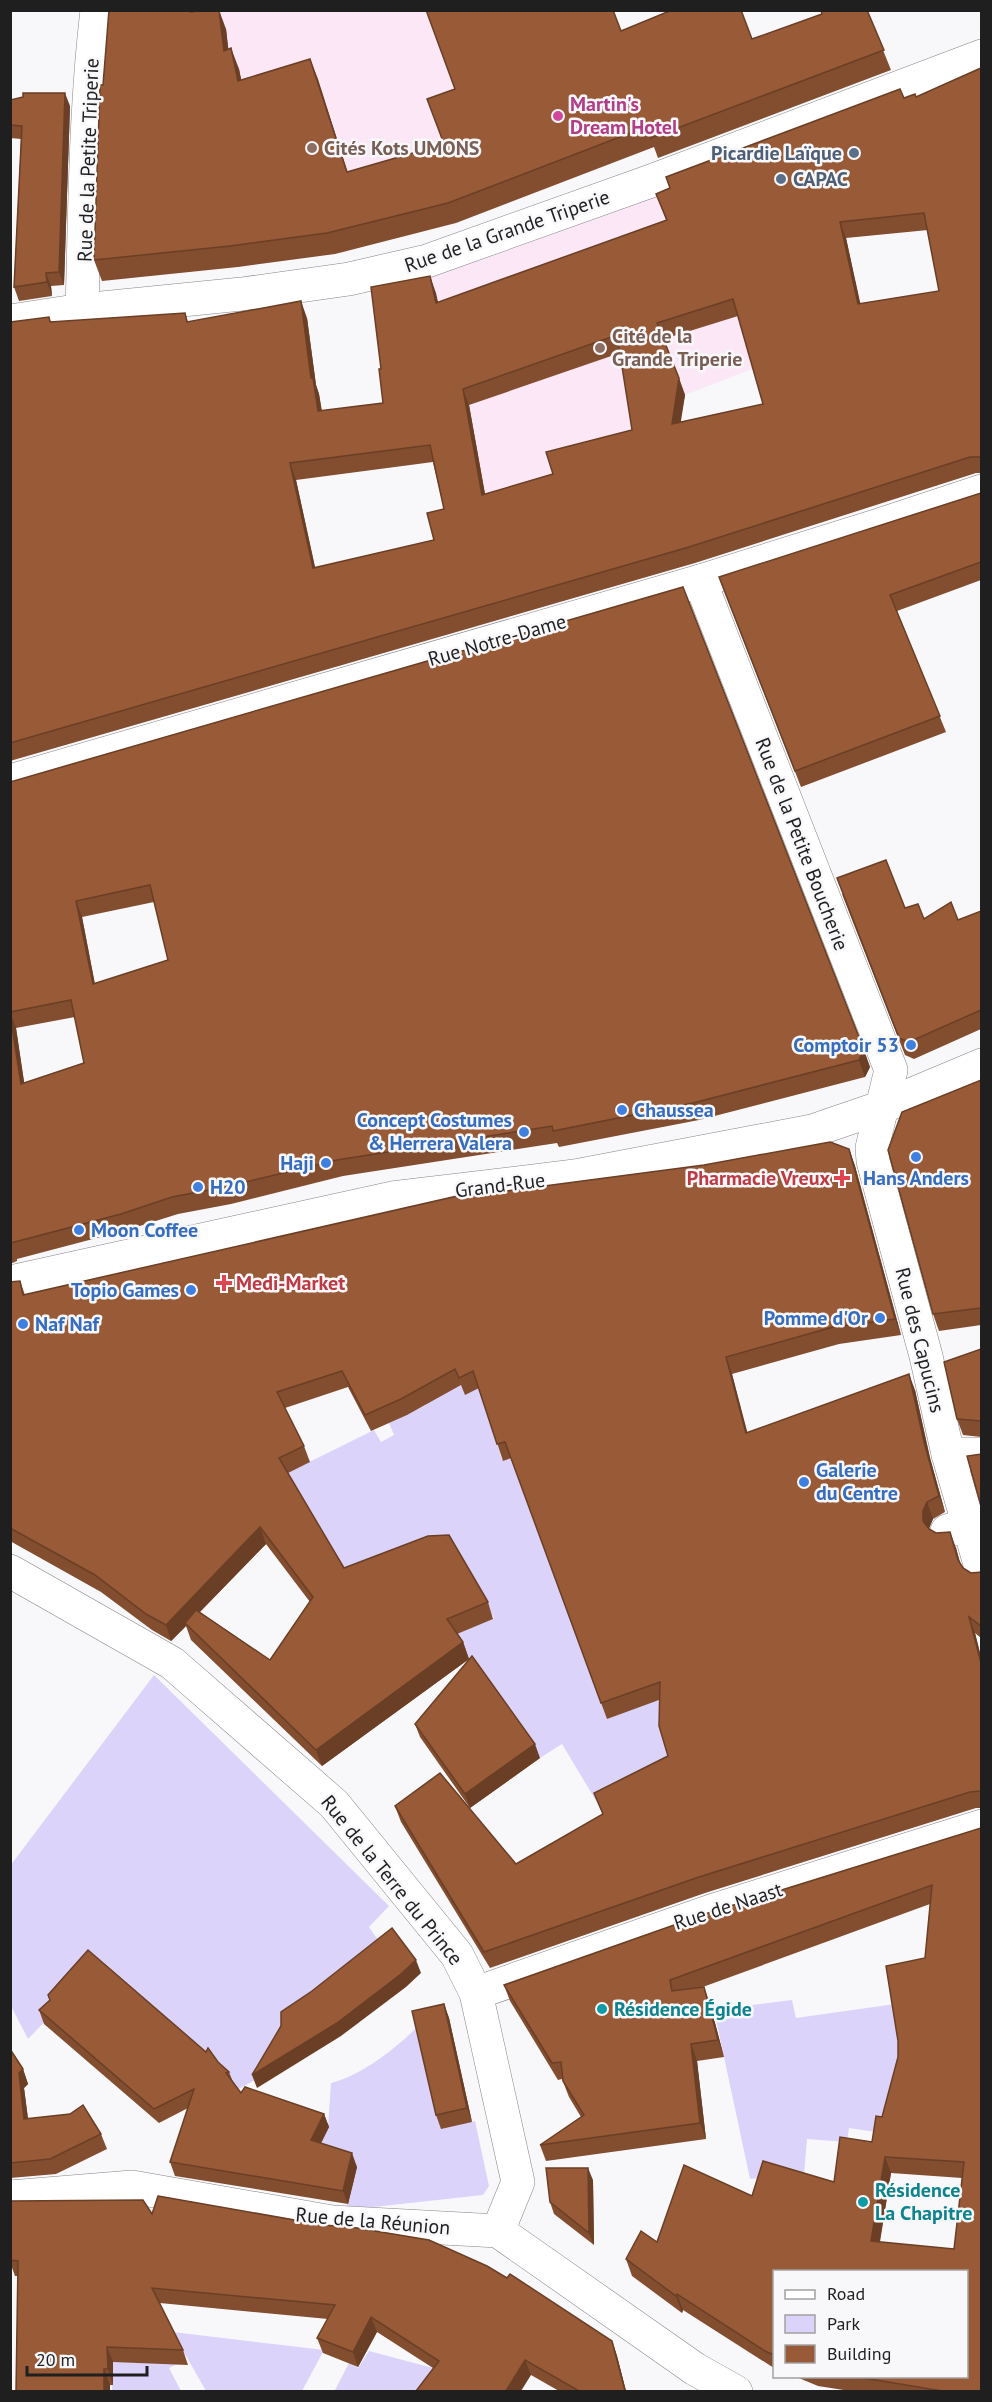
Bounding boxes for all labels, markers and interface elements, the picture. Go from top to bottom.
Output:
street label: Rue de la Petite Triperie [71,58,105,262]
place label: Martin's Dream Hotel [570,91,678,140]
marker: Martin's Dream Hotel [551,109,565,123]
place label: Cités Kots UMONS [324,135,479,161]
place label: Picardie Laïque [711,140,842,166]
marker: Cités Kots UMONS [305,141,319,155]
marker: Picardie Laïque [847,146,861,160]
place label: CAPAC [793,166,848,192]
marker: CAPAC [774,172,788,186]
street label: Rue de la Grande Triperie [401,184,613,278]
place label: Cité de la Grande Triperie [612,323,742,372]
marker: Cité de la Grande Triperie [593,341,607,355]
street label: Rue Notre-Dame [425,608,569,672]
street label: Rue de la Petite Boucherie [749,734,855,954]
place label: Comptoir 53 [793,1032,899,1058]
marker: Comptoir 53 [904,1038,918,1052]
place label: Chaussea [634,1097,714,1123]
marker: Chaussea [615,1103,629,1117]
place label: Concept Costumes & Herrera Valera [357,1107,512,1156]
marker: Concept Costumes & Herrera Valera [517,1125,531,1139]
place label: Haji [280,1150,314,1176]
marker: Hans Anders [909,1150,923,1164]
marker: Haji [319,1156,333,1170]
place label: Pharmacie Vreux [687,1165,830,1191]
place label: Hans Anders [863,1165,969,1191]
street label: Grand-Rue [454,1167,546,1203]
marker: Pharmacie Vreux [835,1171,849,1185]
place label: H20 [210,1174,246,1200]
marker: H20 [191,1180,205,1194]
place label: Moon Coffee [91,1217,198,1243]
marker: Moon Coffee [72,1223,86,1237]
street label: Rue des Capucins [889,1265,951,1415]
place label: Medi-Market [236,1270,345,1296]
marker: Medi-Market [217,1276,231,1290]
place label: Topio Games [71,1277,179,1303]
marker: Topio Games [184,1283,198,1297]
place label: Pomme d'Or [764,1305,868,1331]
place label: Naf Naf [35,1311,101,1337]
marker: Pomme d'Or [873,1311,887,1325]
marker: Naf Naf [16,1317,30,1331]
place label: Galerie du Centre [816,1457,898,1506]
marker: Galerie du Centre [797,1475,811,1489]
street label: Rue de la Terre du Prince [315,1790,469,1970]
street label: Rue de Naast [670,1876,786,1936]
place label: Résidence Égide [614,1996,752,2022]
marker: Résidence Égide [595,2002,609,2016]
place label: Résidence La Chapitre [875,2177,972,2226]
marker: Résidence La Chapitre [856,2195,870,2209]
street label: Rue de la Réunion [295,2201,451,2241]
legend [773,2270,968,2378]
text: Road [827,2282,865,2305]
text: Park [827,2312,860,2335]
scale bar [27,2339,147,2377]
text: Building [827,2342,891,2365]
text: 20 m [36,2348,75,2371]

